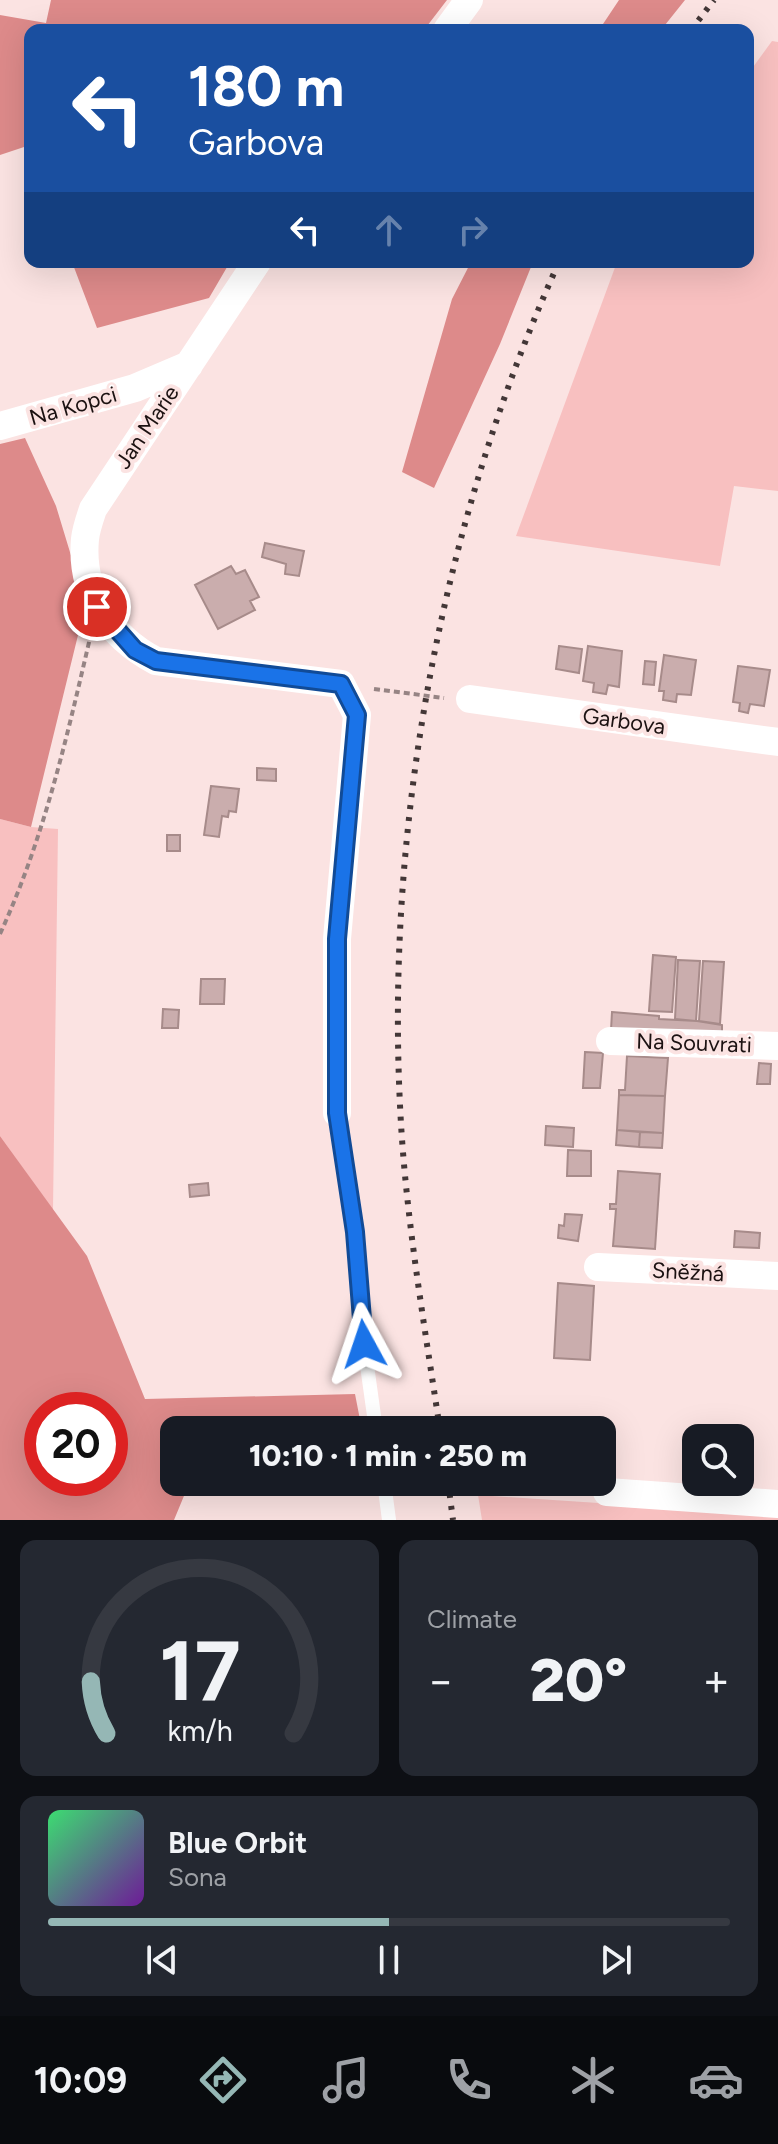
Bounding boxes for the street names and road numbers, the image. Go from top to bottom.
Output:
street label: Jan Marie [109,380,185,474]
street label: Na Kopci [26,381,120,431]
street label: Garbova [581,702,667,740]
street label: Na Souvrati [636,1027,752,1059]
street label: Sněžná [651,1257,725,1287]

